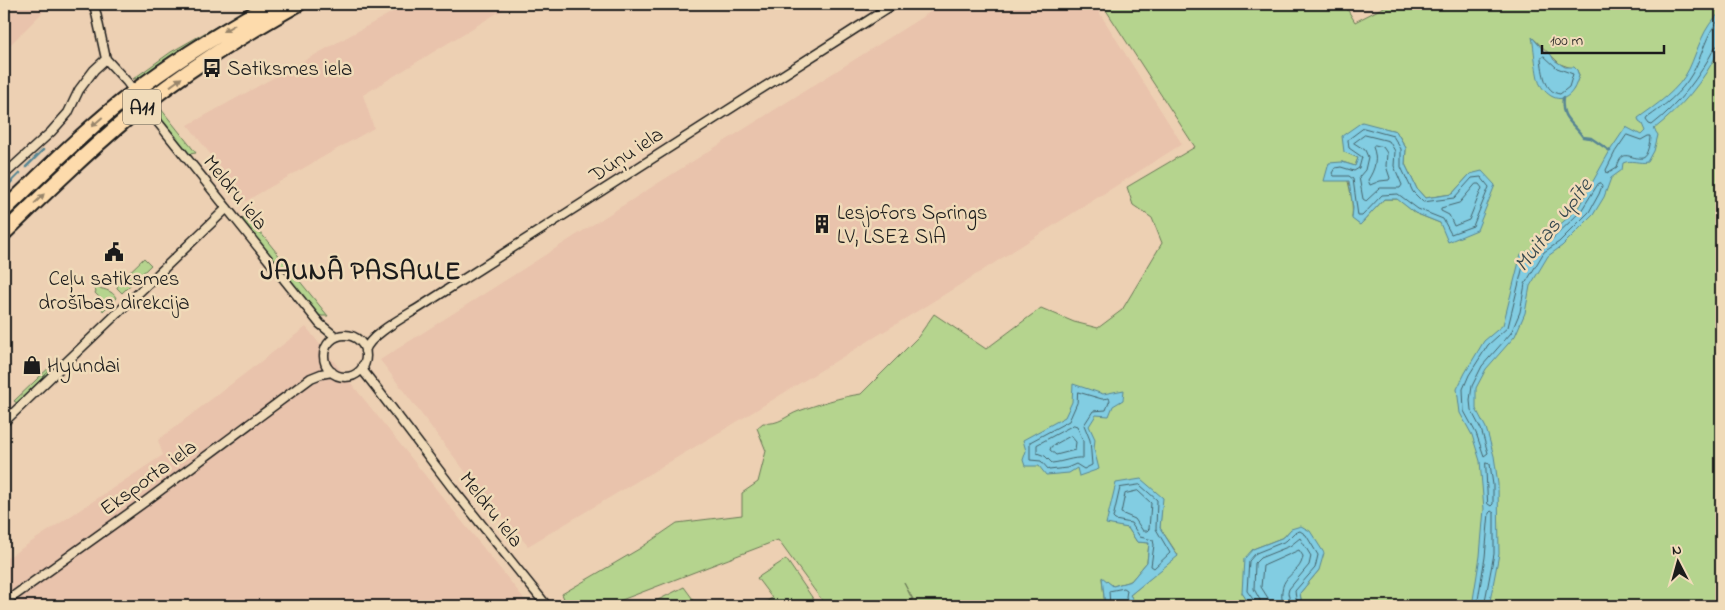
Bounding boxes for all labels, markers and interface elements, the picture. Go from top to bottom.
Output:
scale bar [1542,22,1665,54]
one-way arrow [222,24,236,33]
text: 100 m [1550,30,1583,52]
place label: Satiksmes iela [227,55,352,85]
bus stop icon: Satiksmes iela [201,57,223,79]
one-way arrow [169,77,182,87]
road number: A11 [123,90,161,124]
one-way arrow [91,117,104,128]
street label: Dūņu iela [583,120,670,191]
street label: Meldru iela [195,149,274,237]
water label: Muitas upīte [1507,171,1602,280]
one-way arrow [33,193,45,205]
place label: Lesjofors Springs LV, LSEZ SIA [837,199,988,253]
building icon: Lesjofors Springs LV, LSEZ SIA [811,213,833,235]
public building icon: Ceļu satiksmes drošības direkcija [103,241,125,263]
district label: JAUNĀ PASAULE [261,254,461,292]
place label: Ceļu satiksmes drošības direkcija [38,265,190,319]
place label: Hyundai [47,352,120,384]
shop icon: Hyundai [21,354,43,376]
street label: Eksporta iela [95,433,204,524]
street label: Meldru iela [451,466,530,555]
north arrow [1652,538,1702,588]
text: N [1671,540,1683,561]

